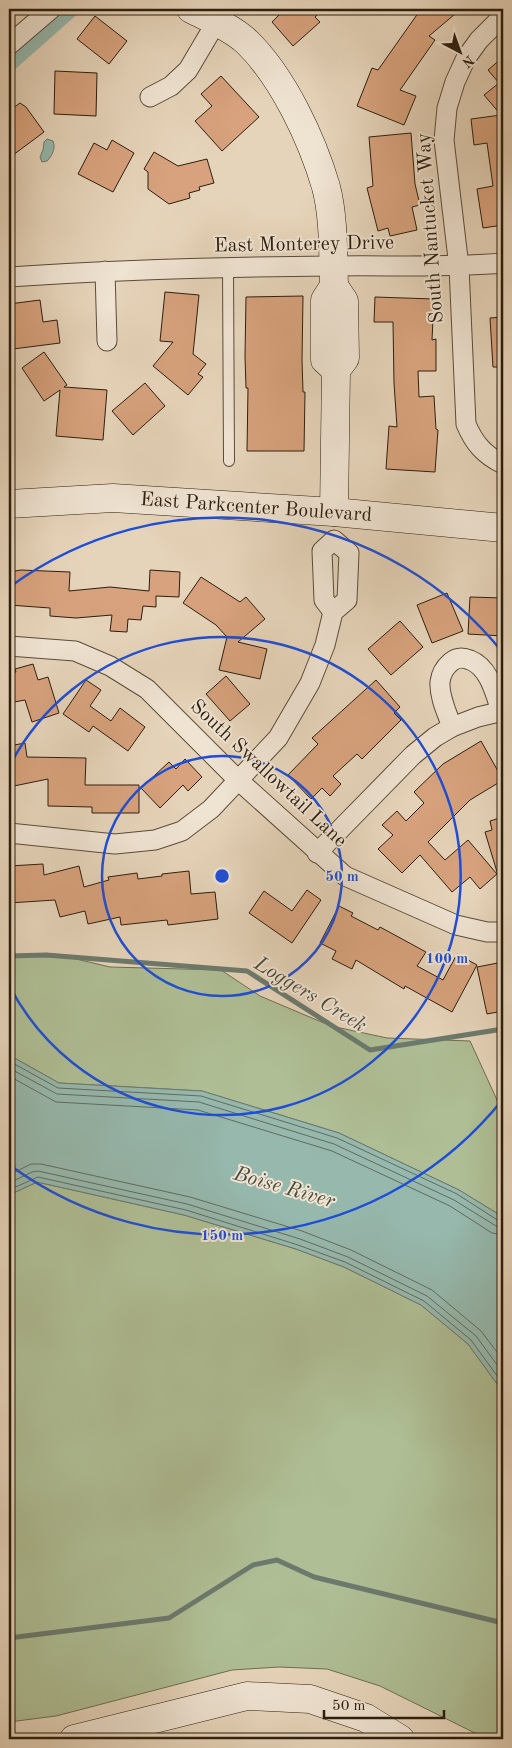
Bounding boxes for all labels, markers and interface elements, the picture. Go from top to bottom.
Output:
north arrow [434,28,484,78]
text: N [459,52,477,70]
street label: South Nantucket Way [414,132,448,324]
street label: East Monterey Drive [214,233,394,257]
street label: East Parkcenter Boulevard [139,490,373,526]
street label: South Swallowtail Lane [186,696,350,852]
centre of rings [213,867,231,885]
text: 50 m [325,870,359,885]
text: 100 m [426,952,468,967]
water label: Loggers Creek [249,953,370,1037]
water label: Boise River [230,1163,338,1213]
text: 150 m [201,1229,243,1244]
scale bar [324,1688,444,1720]
text: 50 m [332,1699,366,1714]

